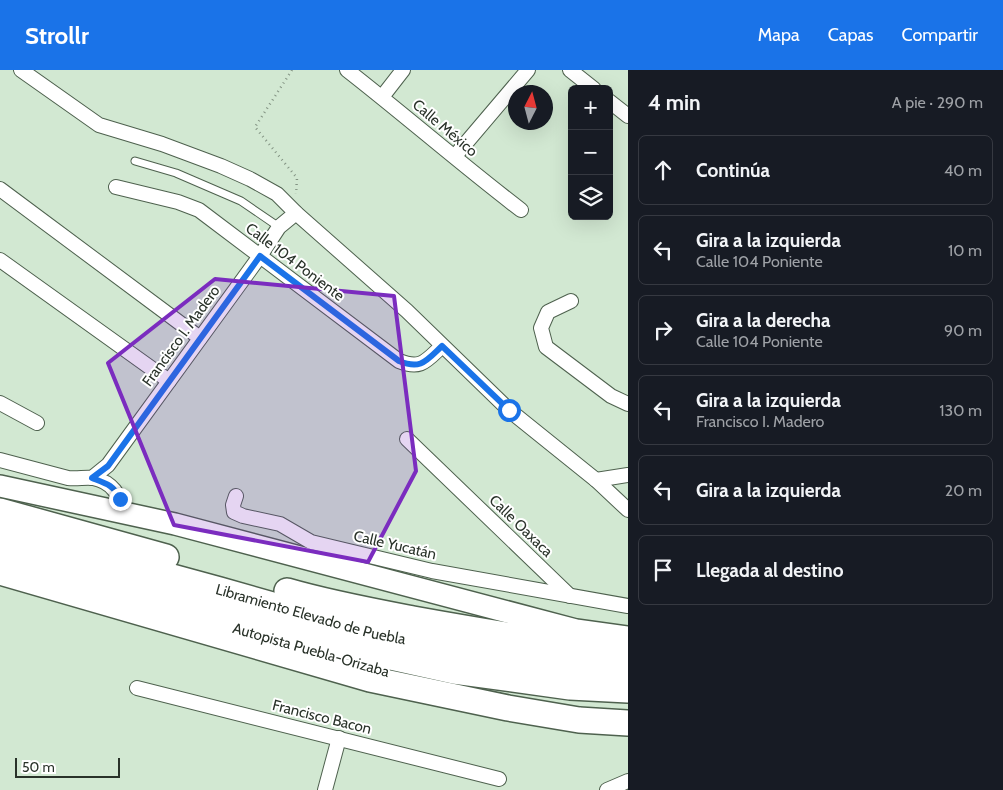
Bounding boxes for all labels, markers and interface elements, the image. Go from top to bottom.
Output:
text: Strollr [25,21,89,50]
text: Mapa [758,24,800,46]
text: Capas [828,24,874,46]
text: Compartir [902,24,978,46]
north arrow [508,85,553,130]
map controls [568,85,613,220]
button: + [568,85,613,130]
text: 4 min [648,90,701,115]
text: A pie · 290 m [892,93,983,112]
street label: Calle México [409,96,481,160]
button: − [568,130,613,175]
icon: ahead [649,156,677,184]
text: Continúa [696,159,770,182]
text: 40 m [944,161,982,180]
button: layers [568,175,613,220]
street label: Calle 104 Poniente [242,219,348,305]
text: Gira a la izquierda [696,229,841,252]
icon: left [649,236,677,264]
text: 10 m [948,241,982,260]
text: Calle 104 Poniente [696,252,823,271]
street label: Francisco I. Madero [138,282,224,390]
text: Gira a la derecha [696,309,831,332]
icon: right [649,316,677,344]
text: 90 m [944,321,982,340]
text: Calle 104 Poniente [696,332,823,351]
text: Gira a la izquierda [696,389,841,412]
icon: left [649,396,677,424]
route start [498,399,521,422]
text: 130 m [939,401,982,420]
text: Francisco I. Madero [696,412,824,431]
icon: left [649,476,677,504]
text: Gira a la izquierda [696,479,841,502]
text: 20 m [945,481,982,500]
route end [109,488,132,511]
street label: Calle Oaxaca [485,491,557,561]
street label: Calle Yucatán [352,527,438,563]
icon: arrive [649,556,677,584]
text: Llegada al destino [696,559,843,582]
street label: Libramiento Elevado de Puebla [214,580,408,648]
street label: Autopista Puebla-Orizaba [231,619,392,681]
street label: Francisco Bacon [271,696,373,738]
scale bar [15,755,120,778]
text: 50 m [22,758,55,776]

